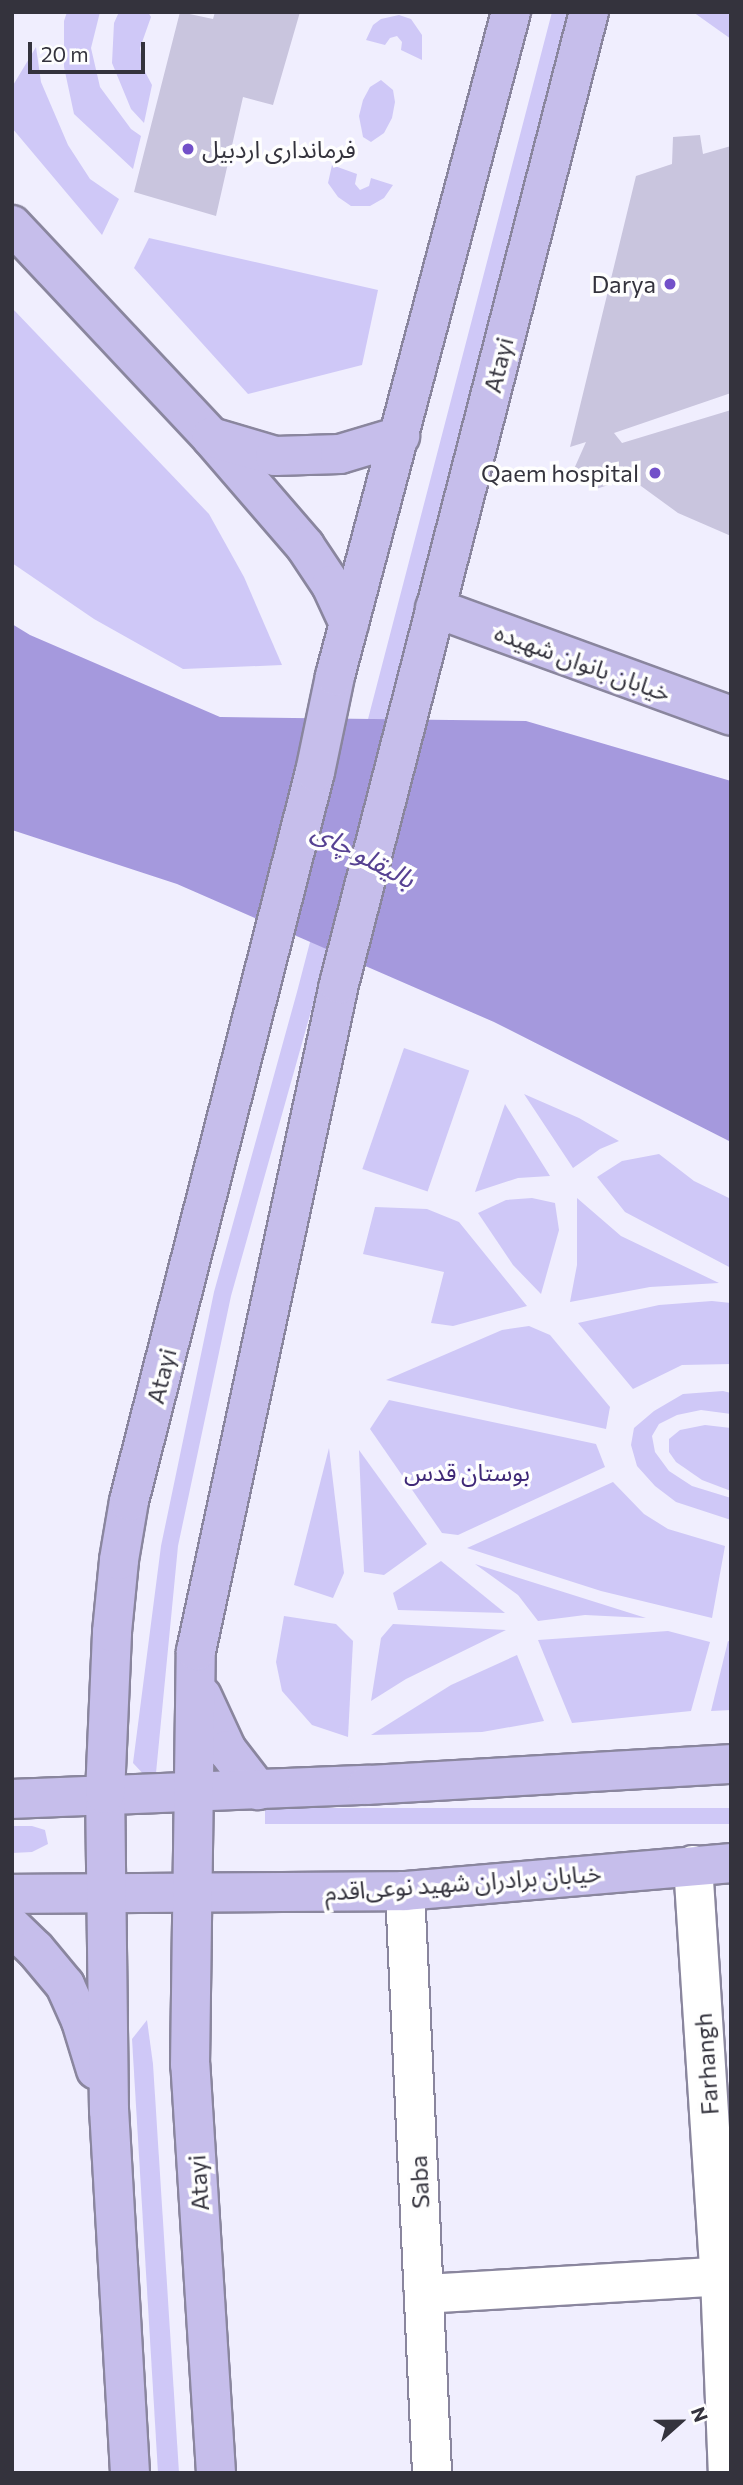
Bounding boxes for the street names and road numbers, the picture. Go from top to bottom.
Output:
street label: Atayi [477,334,519,396]
street label: خیابان بانوان شهیده [491,617,675,707]
street label: Atayi [140,1345,182,1407]
street label: خیابان برادران شهید نوعی‌اقدم [323,1858,603,1906]
street label: Farhangh [688,2012,724,2116]
street label: Atayi [182,2154,214,2212]
street label: Saba [403,2155,435,2209]

